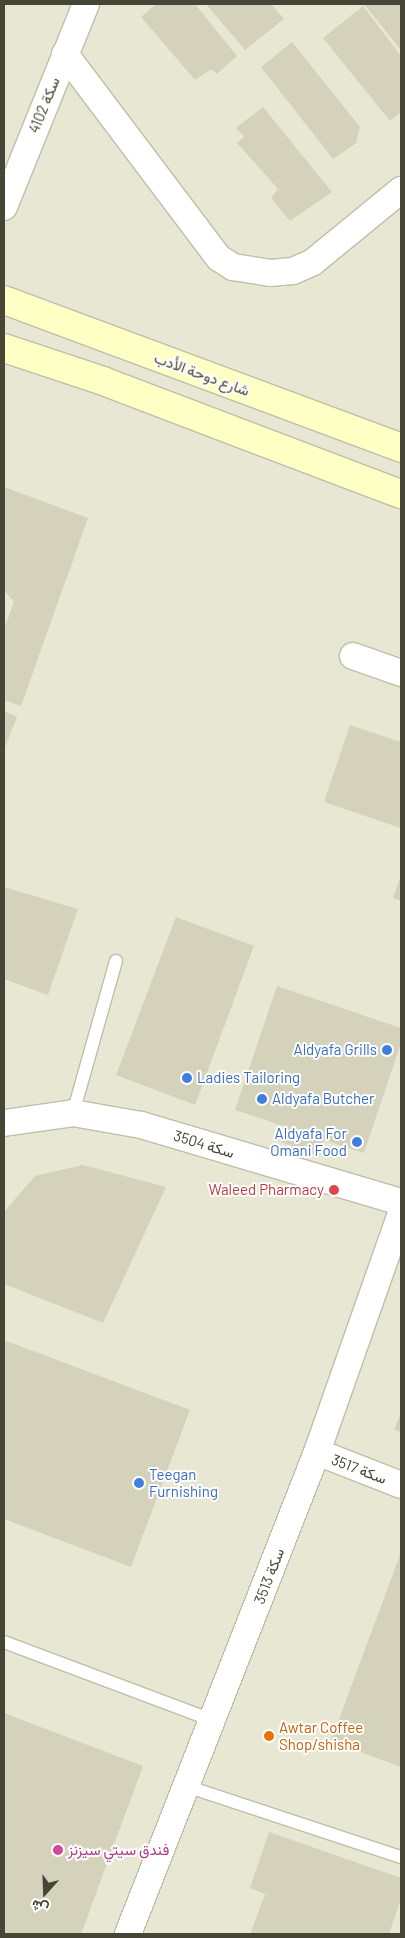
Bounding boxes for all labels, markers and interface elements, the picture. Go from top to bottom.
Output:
street label: سكة 4102 [25,74,63,136]
street label: شارع دوحة الأدب [152,348,252,400]
place label: Aldyafa Grills [294,1041,377,1059]
marker: Aldyafa Grills [381,1044,393,1056]
place label: Ladies Tailoring [197,1069,300,1087]
marker: Ladies Tailoring [181,1072,193,1084]
place label: Aldyafa Butcher [272,1090,375,1108]
marker: Aldyafa Butcher [256,1093,268,1105]
place label: Aldyafa For Omani Food [270,1124,347,1159]
street label: سكة 3504 [172,1126,236,1162]
marker: Aldyafa For Omani Food [351,1136,363,1148]
place label: Waleed Pharmacy [208,1181,324,1199]
marker: Waleed Pharmacy [328,1184,340,1196]
street label: سكة 3517 [329,1450,389,1488]
place label: Teegan Furnishing [149,1465,218,1500]
marker: Teegan Furnishing [133,1477,145,1489]
street label: سكة 3513 [250,1546,288,1606]
place label: Awtar Coffee Shop/shisha [279,1718,363,1753]
marker: Awtar Coffee Shop/shisha [263,1730,275,1742]
place label: فندق سيتي سيزنز [68,1841,169,1859]
marker: فندق سيتي سيزنز [52,1844,64,1856]
north arrow [20,1868,70,1918]
text: ش [29,1897,51,1918]

